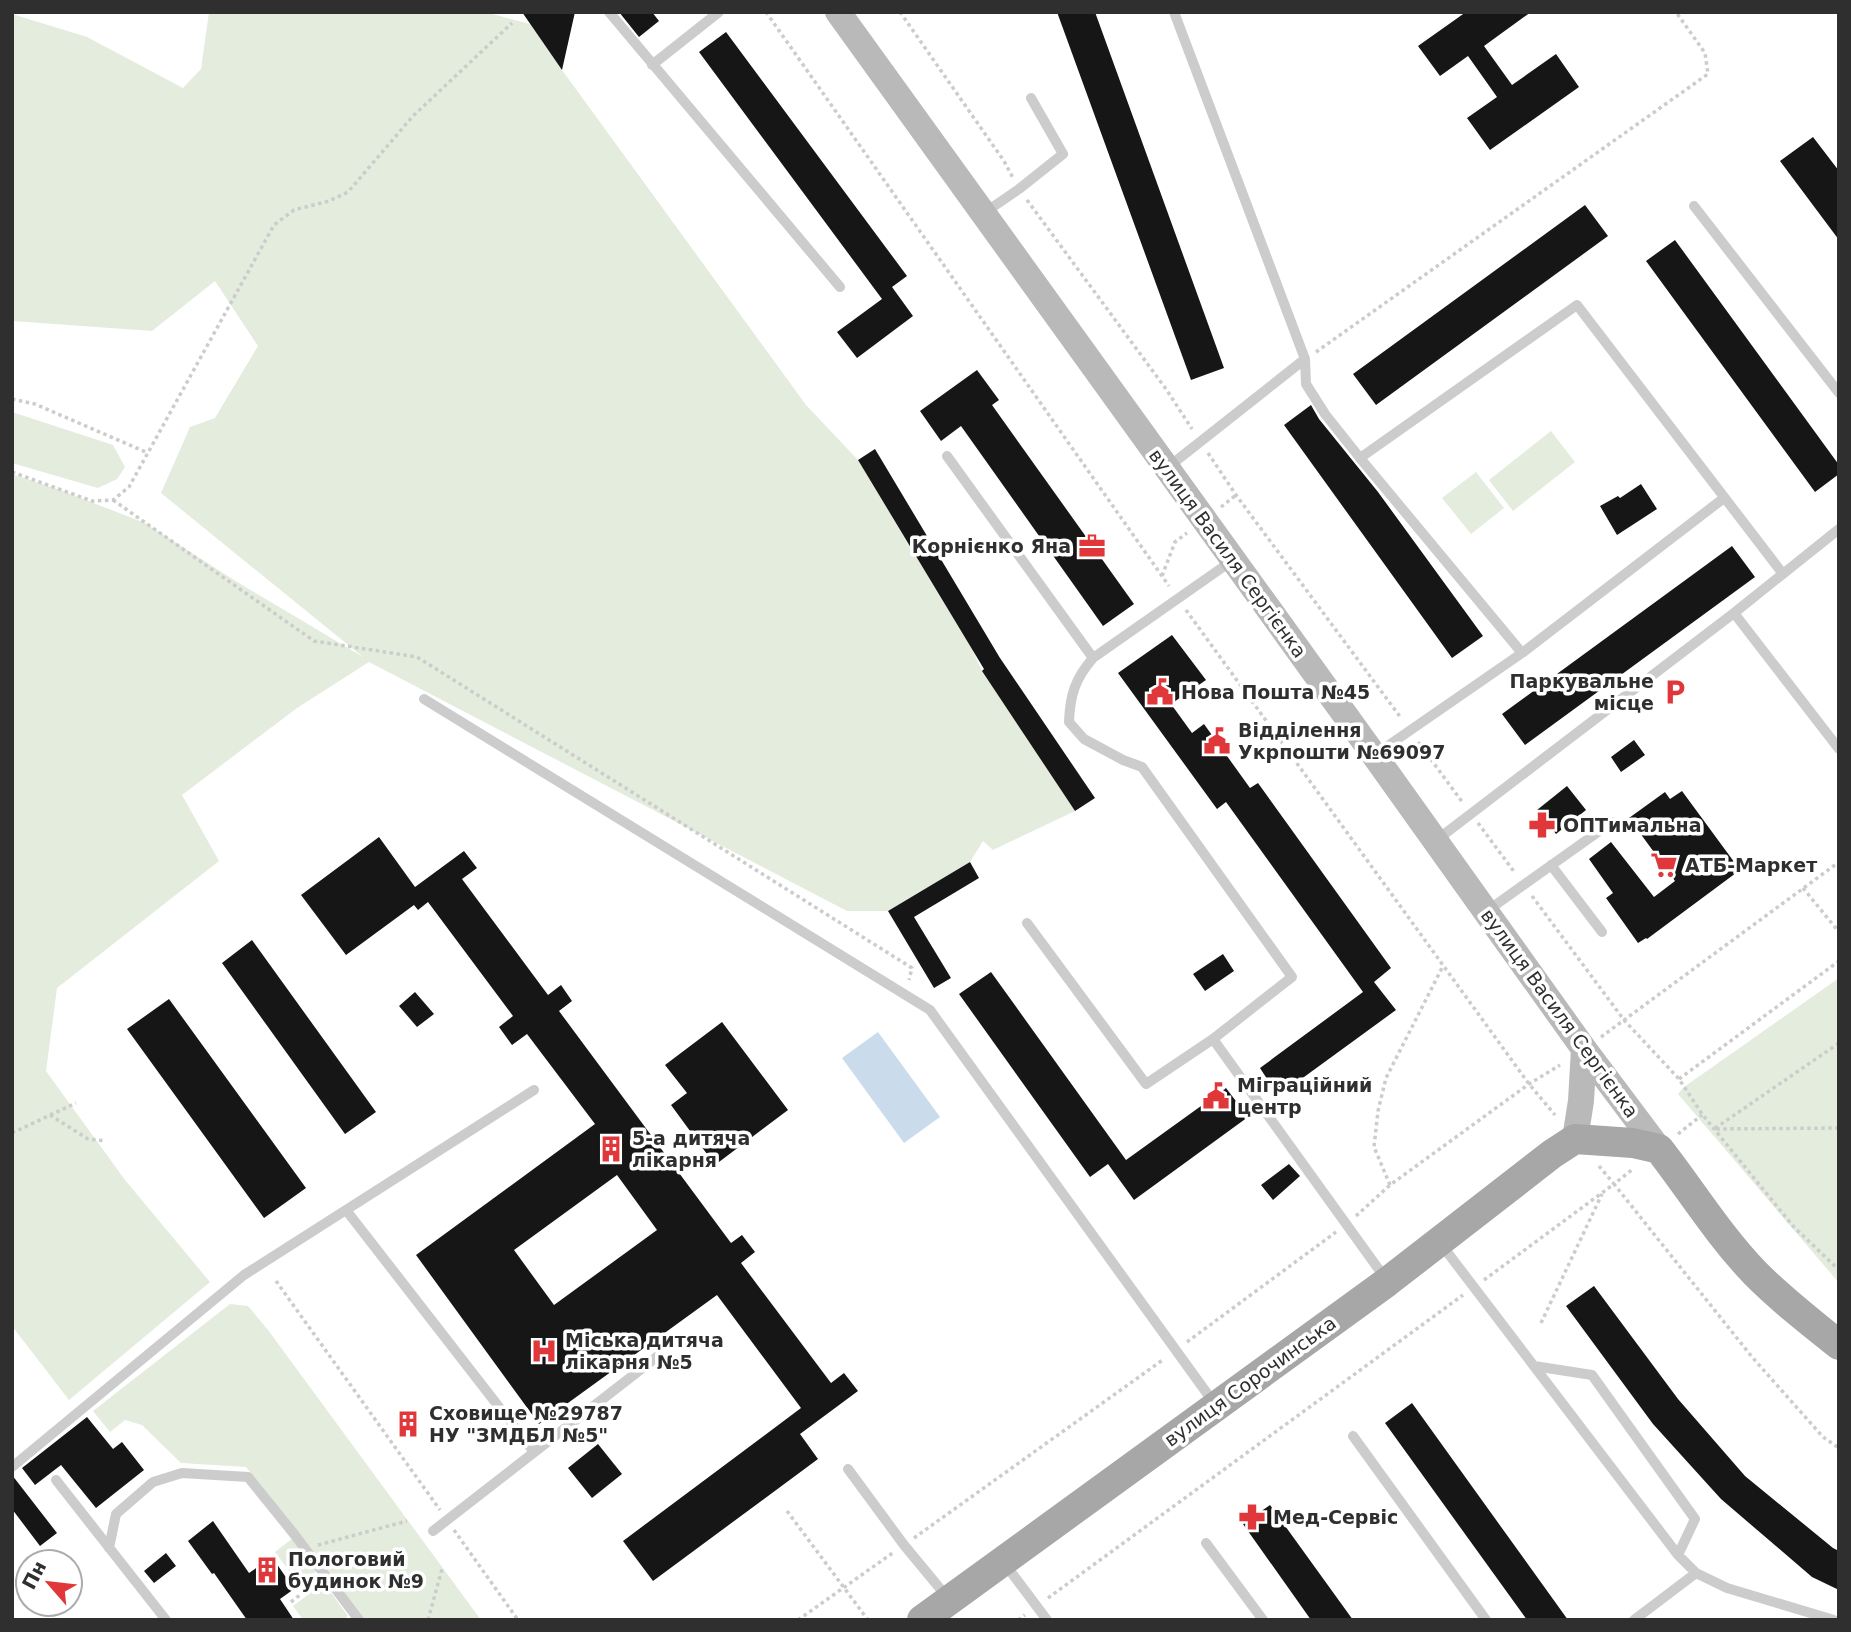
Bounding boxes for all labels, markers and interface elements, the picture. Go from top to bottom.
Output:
street label: вулиця Василя Сергієнка [1145,444,1311,662]
office icon: Корнієнко Яна [1077,531,1107,561]
place label: Корнієнко Яна [912,535,1071,557]
place label: Паркувальне місце [1510,670,1654,714]
public building icon: Нова Пошта №45 [1145,677,1175,707]
parking icon: Паркувальне місце [1660,677,1690,707]
place label: Нова Пошта №45 [1181,681,1370,703]
place label: Відділення Укрпошти №69097 [1238,719,1445,763]
public building icon: Відділення Укрпошти №69097 [1202,726,1232,756]
pharmacy icon: ОПТимальна [1527,810,1557,840]
place label: ОПТимальна [1563,814,1702,836]
supermarket icon: АТБ-Маркет [1649,850,1679,880]
place label: АТБ-Маркет [1685,854,1817,876]
street label: вулиця Василя Сергієнка [1477,904,1643,1122]
place label: Міграційний центр [1237,1074,1372,1118]
public building icon: Міграційний центр [1201,1081,1231,1111]
place label: 5-а дитяча лікарня [632,1127,750,1171]
building icon: 5-а дитяча лікарня [596,1134,626,1164]
street label: вулиця Сорочинська [1160,1311,1340,1451]
place label: Міська дитяча лікарня №5 [565,1329,724,1373]
hospital icon: Міська дитяча лікарня №5 [529,1336,559,1366]
place label: Сховище №29787 НУ "ЗМДБЛ №5" [429,1402,623,1446]
building icon: Сховище №29787 НУ "ЗМДБЛ №5" [393,1409,423,1439]
pharmacy icon: Мед-Сервіс [1237,1502,1267,1532]
place label: Мед-Сервіс [1273,1506,1398,1528]
north arrow [14,1548,84,1618]
place label: Пологовий будинок №9 [288,1548,424,1592]
building icon: Пологовий будинок №9 [252,1555,282,1585]
text: Пн [17,1557,51,1593]

